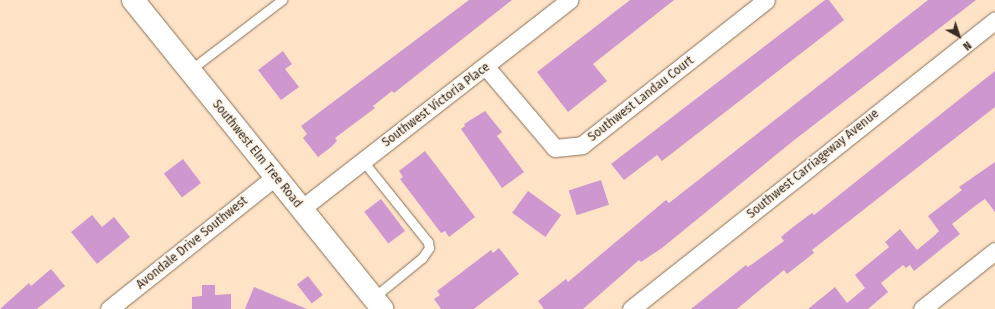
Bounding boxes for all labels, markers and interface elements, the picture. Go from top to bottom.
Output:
north arrow [939,16,979,56]
text: N [960,38,974,53]
street label: Southwest Landau Court [585,53,697,145]
street label: Southwest Victoria Place [379,59,493,151]
street label: Southwest Elm Tree Road [209,97,305,211]
street label: Southwest Carriageway Avenue [744,106,882,222]
street label: Avondale Drive Southwest [133,193,251,293]

